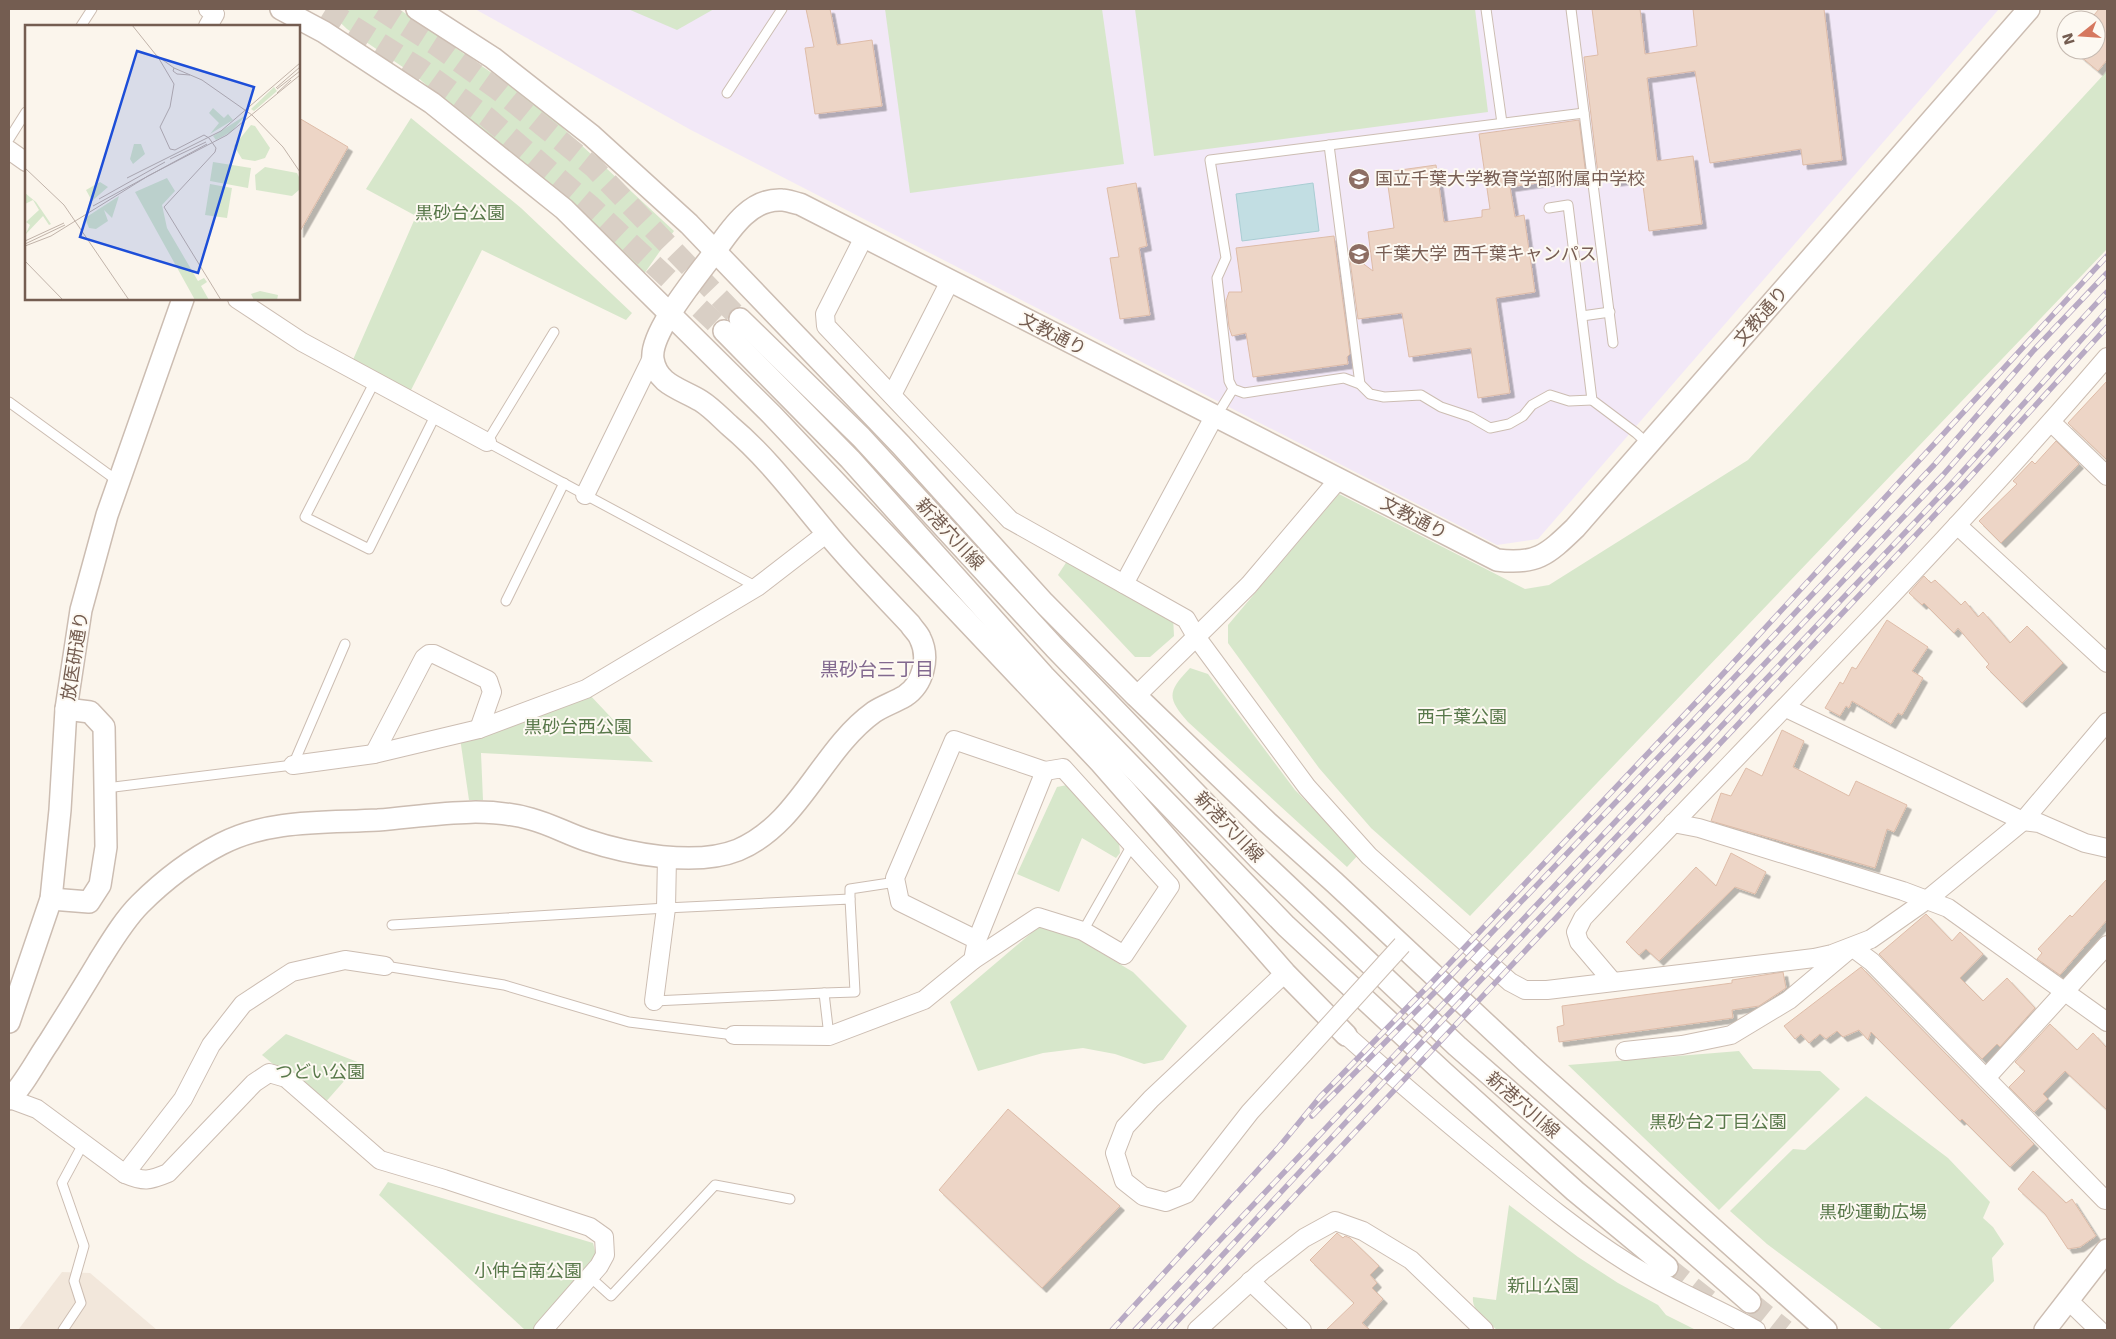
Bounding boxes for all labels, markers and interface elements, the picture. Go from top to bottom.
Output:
north arrow [2056,10,2106,60]
inset map [25,25,300,300]
text: N [2059,31,2078,47]
school or university icon: 国立千葉大学教育学部附属中学校 [1347,167,1371,191]
place label: 国立千葉大学教育学部附属中学校 [1375,168,1645,189]
park label: 黒砂台公園 [415,202,505,223]
school or university icon: 千葉大学 西千葉キャンパス [1347,242,1371,266]
place label: 千葉大学 西千葉キャンパス [1375,243,1597,264]
street label: 文教通り [1729,282,1792,350]
street label: 文教通り [1016,308,1090,359]
street label: 文教通り [1377,492,1451,543]
street label: 新港穴川線 [912,494,989,574]
street label: 放医研通り [57,610,92,702]
district label: 黒砂台三丁目 [820,658,934,680]
park label: 西千葉公園 [1417,706,1507,727]
park label: 黒砂台西公園 [524,716,632,737]
street label: 新港穴川線 [1191,787,1268,866]
park label: つどい公園 [275,1061,365,1082]
street label: 新港穴川線 [1482,1067,1564,1142]
park label: 黒砂台2丁目公園 [1649,1111,1787,1132]
park label: 黒砂運動広場 [1819,1201,1927,1222]
park label: 小仲台南公園 [474,1260,582,1281]
park label: 新山公園 [1507,1275,1579,1296]

